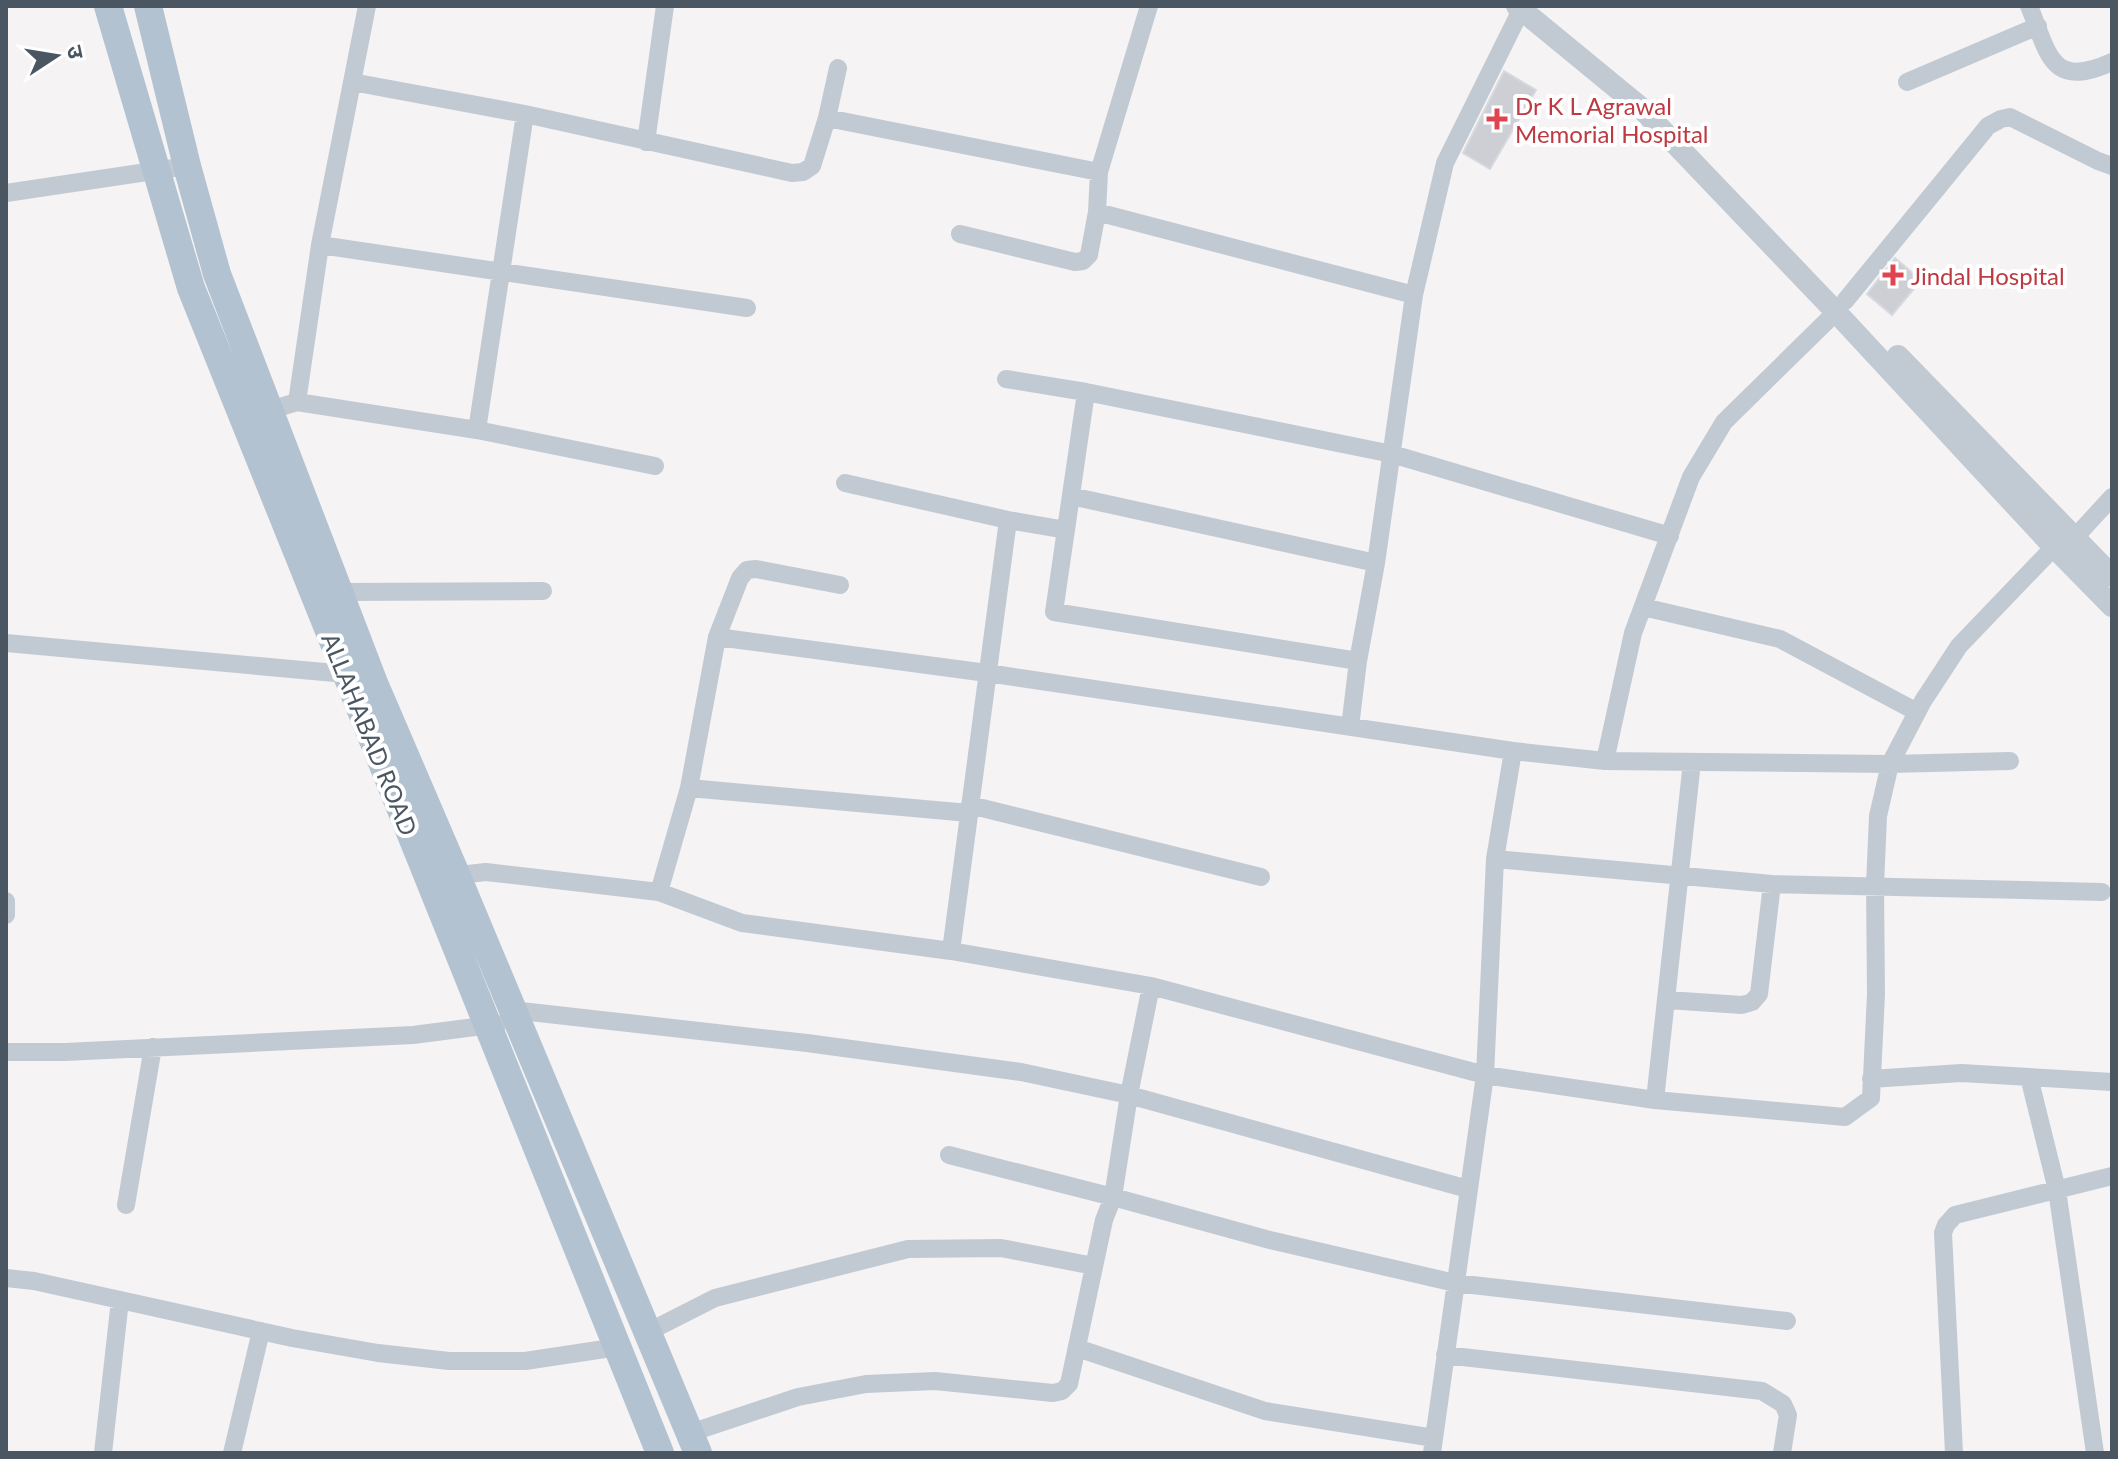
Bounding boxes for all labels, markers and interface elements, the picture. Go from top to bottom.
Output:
north arrow [16,16,96,96]
text: उ [62,43,91,62]
place label: Dr K L Agrawal Memorial Hospital [1515,91,1709,148]
marker: Dr K L Agrawal Memorial Hospital [1486,108,1508,130]
place label: Jindal Hospital [1911,261,2065,290]
marker: Jindal Hospital [1882,264,1904,286]
street label: ALLAHABAD ROAD [316,629,424,839]

